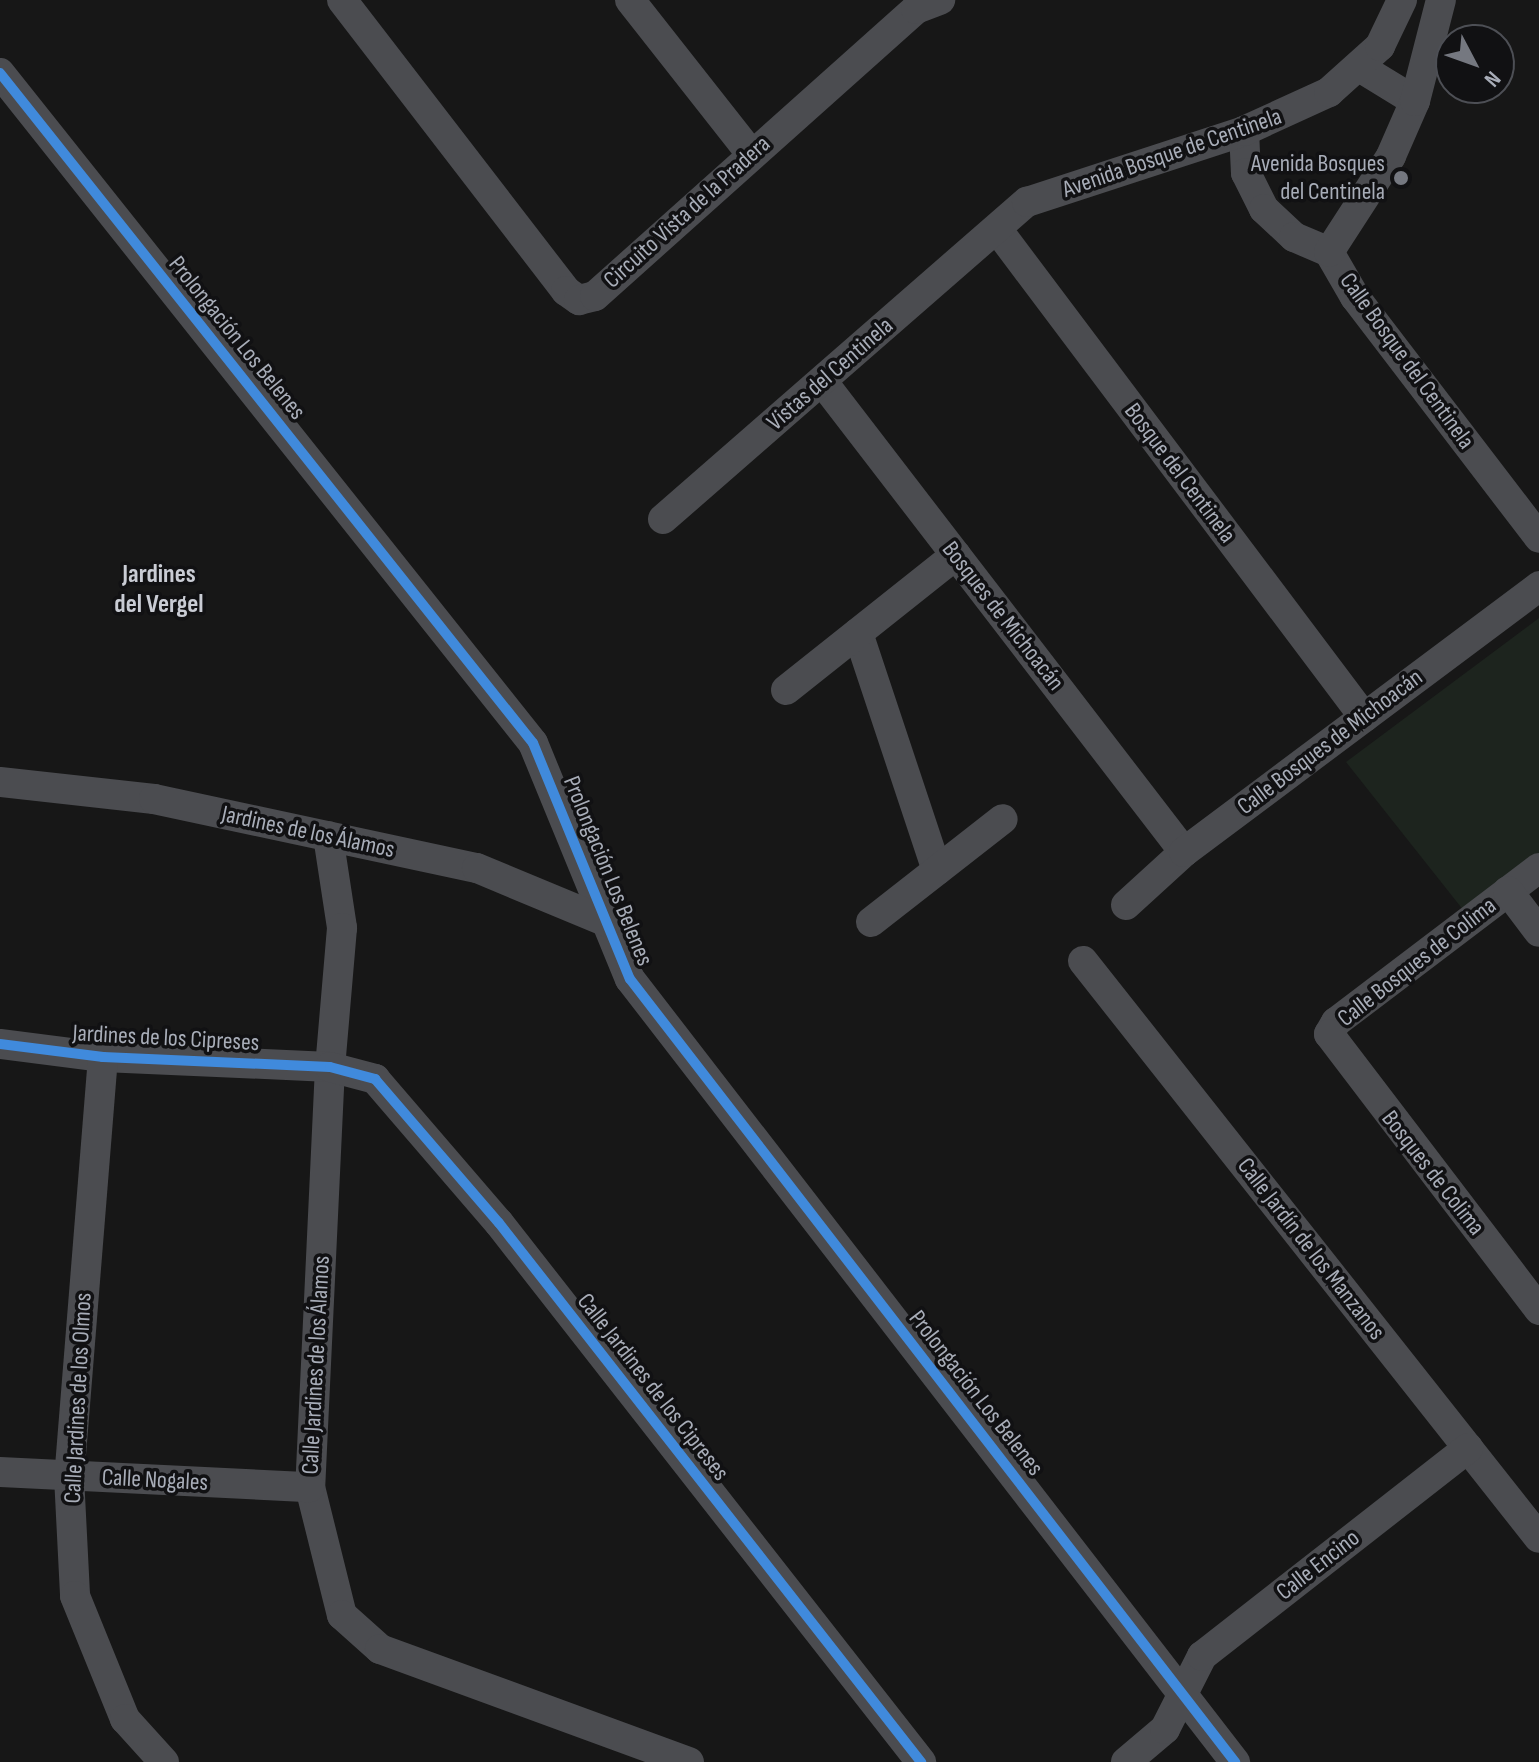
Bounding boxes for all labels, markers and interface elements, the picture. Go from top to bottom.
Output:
north arrow [1435,24,1515,104]
text: N [1478,65,1506,92]
street label: Avenida Bosque de Centinela [1059,102,1285,204]
street label: Circuito Vista de la Pradera [598,130,776,294]
place label: Avenida Bosques del Centinela [1251,150,1385,206]
marker: Avenida Bosques del Centinela [1392,169,1410,187]
street label: Prolongación Los Belenes [162,250,312,426]
street label: Calle Bosque del Centinela [1333,267,1481,455]
street label: Vistas del Centinela [761,311,899,437]
street label: Bosque del Centinela [1118,397,1242,549]
street label: Bosques de Michoacán [936,536,1070,696]
district label: Jardines del Vergel [114,559,204,620]
street label: Calle Bosques de Michoacán [1232,663,1428,821]
street label: Prolongación Los Belenes [557,772,659,970]
street label: Jardines de los Álamos [219,800,397,864]
street label: Calle Bosques de Colima [1332,891,1502,1033]
street label: Jardines de los Cipreses [72,1019,260,1057]
street label: Bosques de Colima [1375,1105,1491,1241]
street label: Calle Jardín de los Manzanos [1231,1152,1391,1346]
street label: Calle Jardines de los Álamos [296,1255,336,1475]
street label: Calle Jardines de los Cipreses [571,1288,735,1486]
street label: Calle Jardines de los Olmos [58,1292,98,1504]
street label: Prolongación Los Belenes [903,1305,1049,1481]
street label: Calle Nogales [101,1463,209,1497]
street label: Calle Encino [1271,1524,1365,1606]

